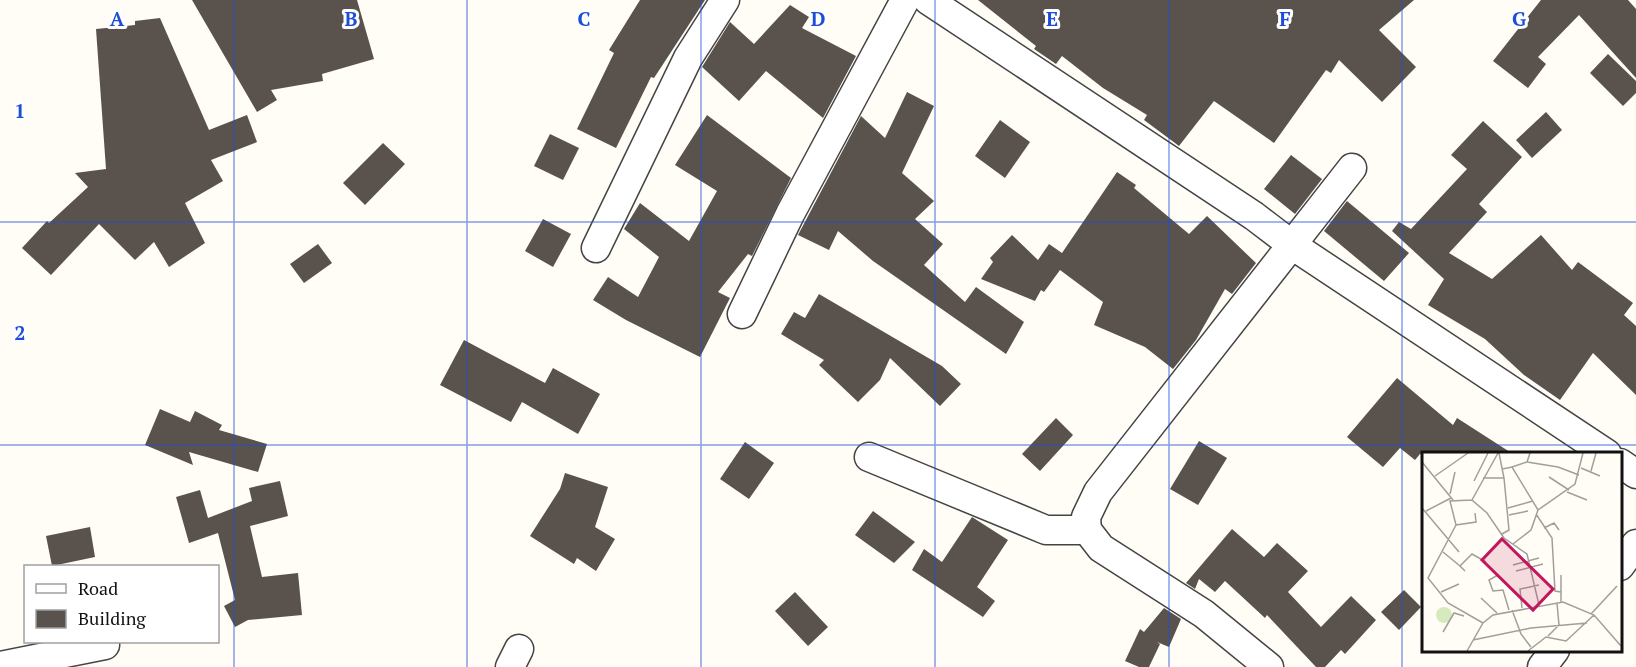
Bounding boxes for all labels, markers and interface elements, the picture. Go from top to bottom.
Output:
text: A [110,5,125,32]
text: B [345,5,358,32]
text: C [577,5,591,32]
text: D [811,5,825,32]
text: E [1046,5,1058,32]
text: F [1279,5,1291,32]
text: G [1512,5,1526,32]
text: 1 [14,97,26,124]
text: 2 [14,319,26,346]
inset map [1422,452,1621,652]
legend [24,565,219,643]
text: Road [78,576,118,600]
text: Building [78,606,146,630]

